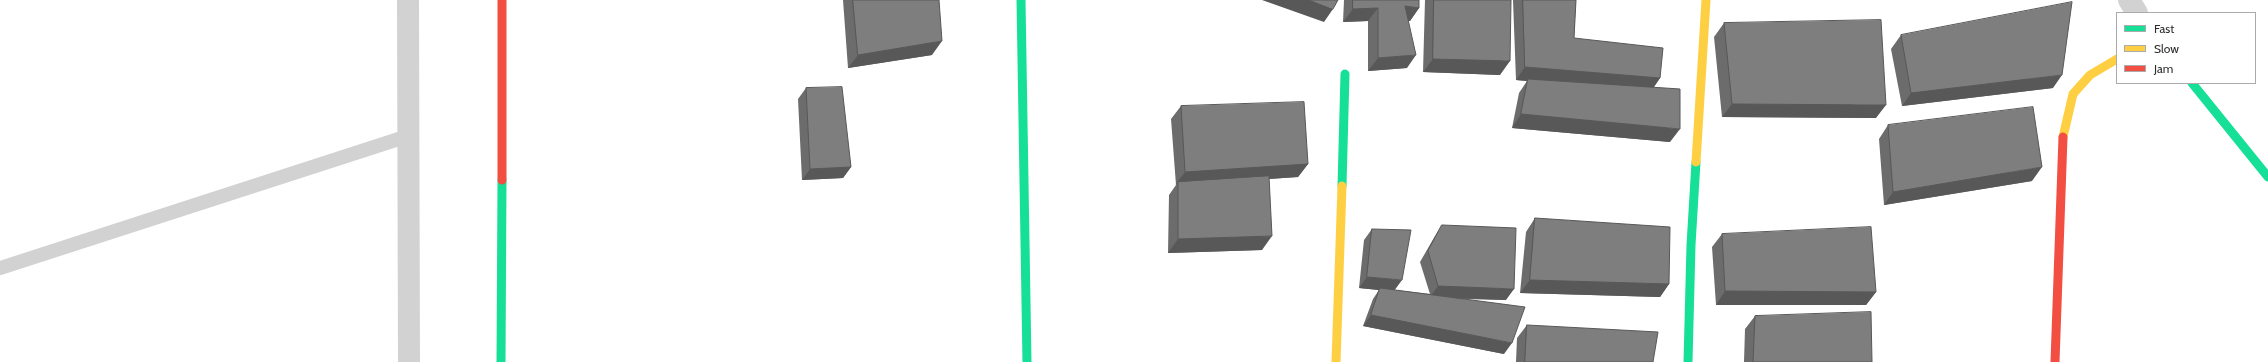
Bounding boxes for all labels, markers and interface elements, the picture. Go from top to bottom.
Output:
legend [2116,12,2256,84]
text: Fast [2154,21,2174,36]
text: Slow [2154,41,2179,56]
text: Jam [2154,61,2173,76]

